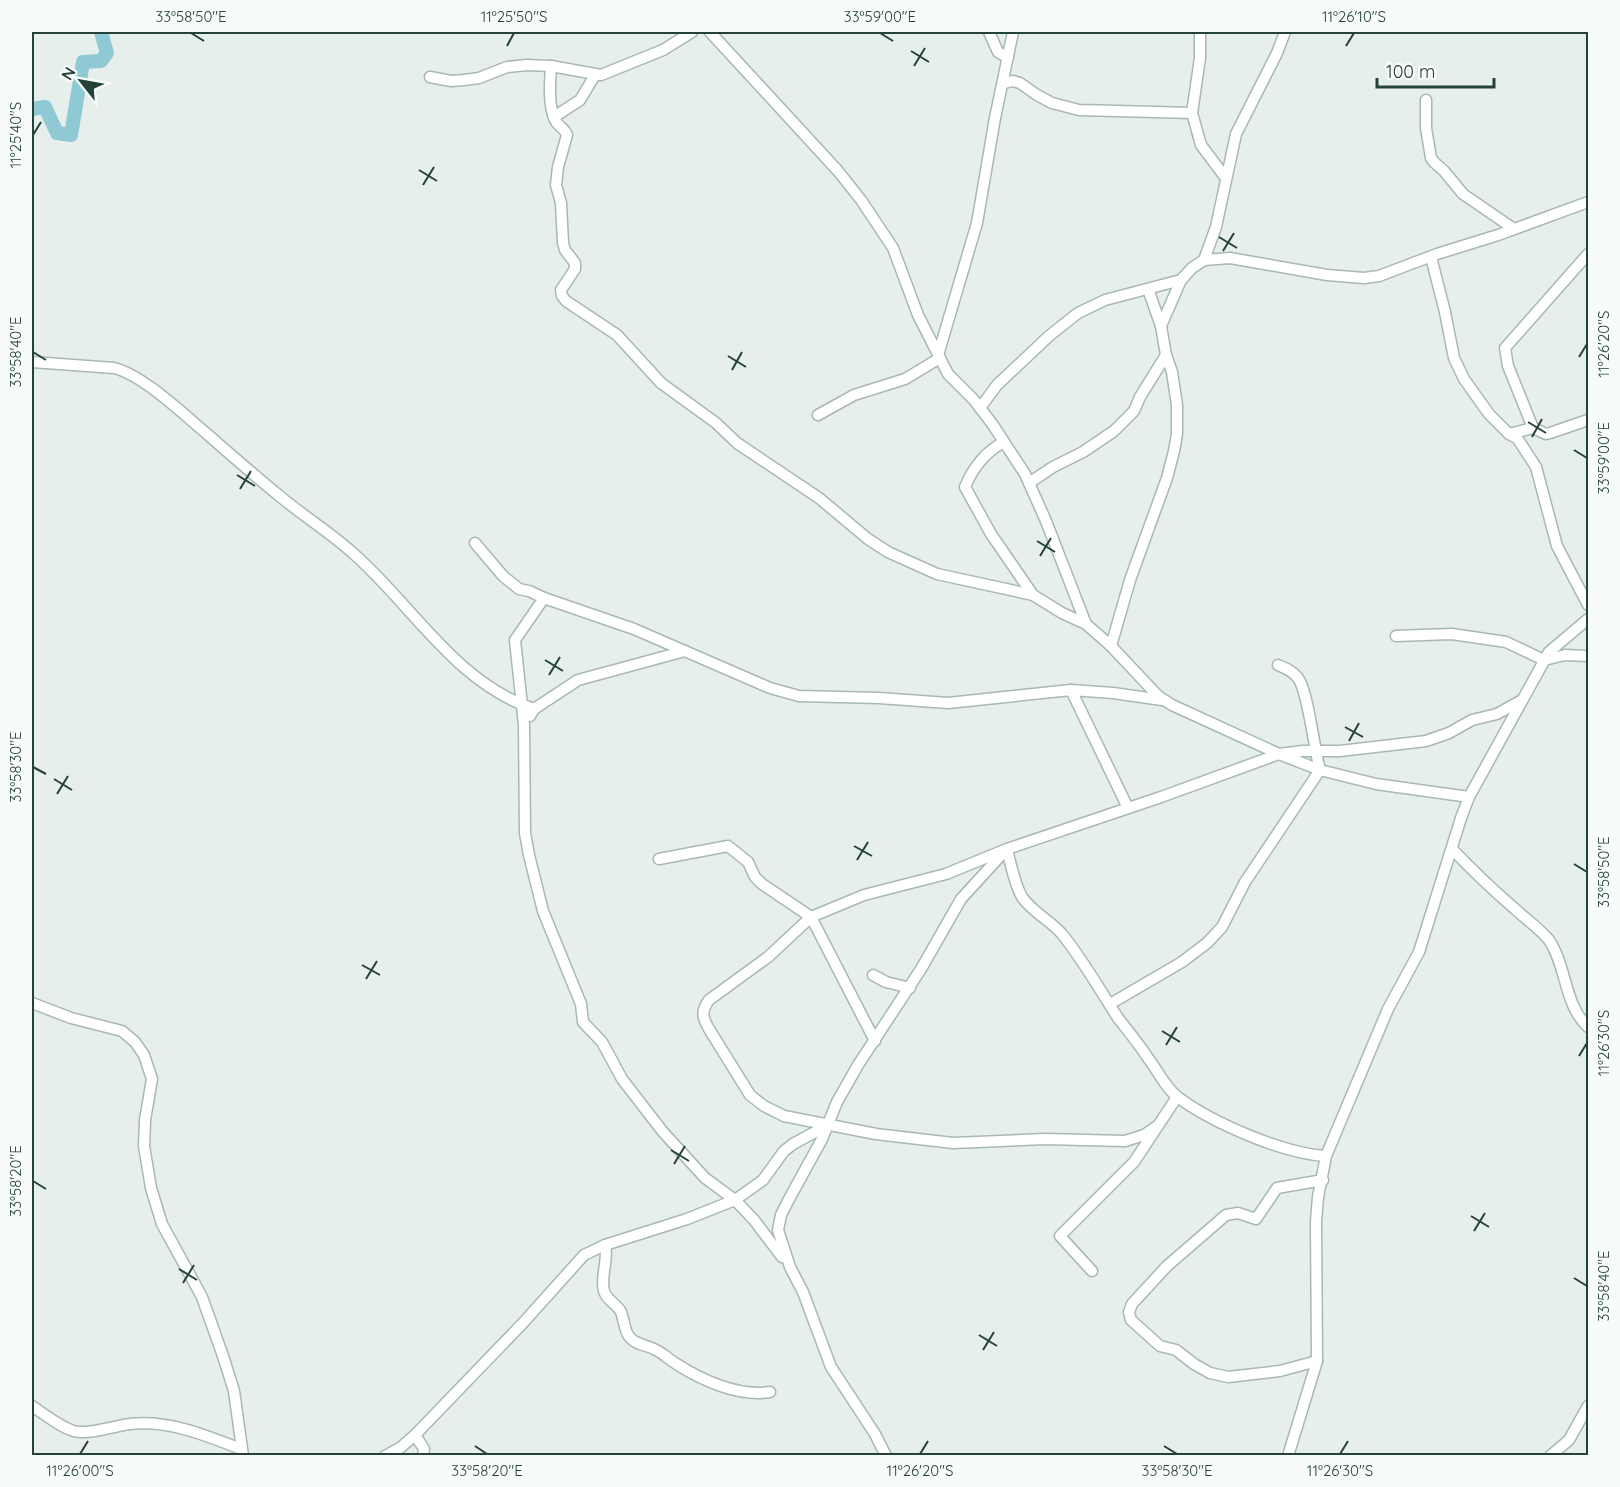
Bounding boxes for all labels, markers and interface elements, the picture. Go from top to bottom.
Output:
text: 33°58'50"E [155,7,227,26]
text: 11°25'50"S [481,7,547,26]
text: 33°59'00"E [844,7,916,26]
text: 11°26'10"S [1322,7,1386,26]
north arrow [51,51,111,111]
scale bar [1377,51,1494,89]
text: 100 m [1386,60,1435,83]
text: N [57,63,80,83]
text: 11°25'40"S [6,102,25,168]
text: 11°26'20"S [1594,311,1613,377]
text: 33°58'40"E [6,317,25,387]
text: 33°59'00"E [1594,422,1613,494]
text: 33°58'30"E [6,732,25,802]
text: 33°58'50"E [1594,836,1613,908]
text: 11°26'30"S [1594,1010,1613,1076]
text: 33°58'20"E [6,1145,25,1217]
text: 33°58'40"E [1594,1251,1613,1321]
text: 11°26'00"S [46,1461,114,1480]
text: 33°58'20"E [451,1461,523,1480]
text: 11°26'20"S [887,1461,953,1480]
text: 33°58'30"E [1142,1461,1212,1480]
text: 11°26'30"S [1307,1461,1373,1480]

